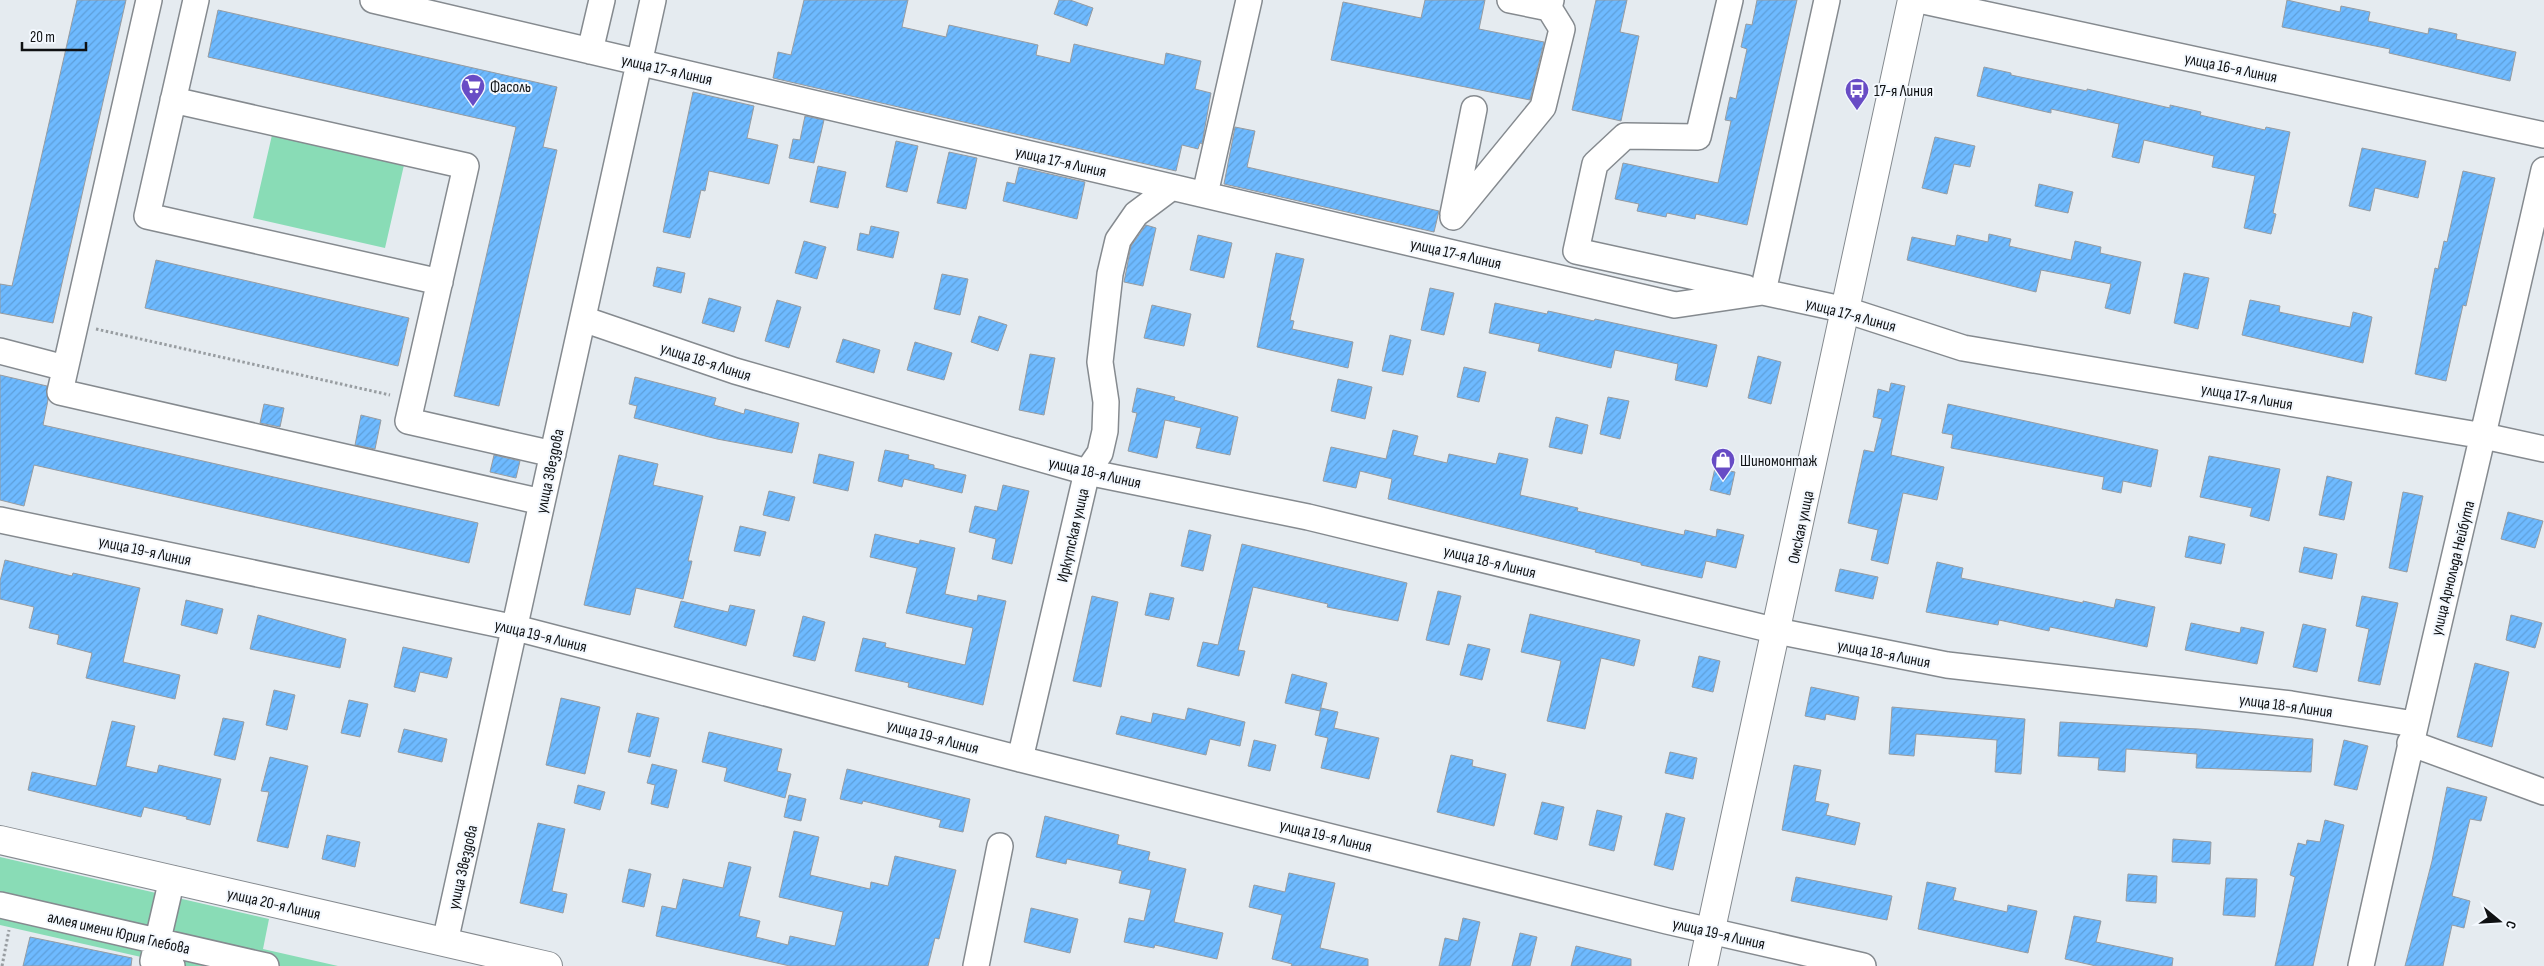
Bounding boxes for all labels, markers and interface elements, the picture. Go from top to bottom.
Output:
scale bar [22,20,86,52]
text: 20 m [30,28,55,47]
street label: улица 16-я Линия [2183,49,2279,88]
street label: улица 17-я Линия [619,51,714,90]
supermarket icon: Фасоль [460,73,486,107]
bus stop icon: 17-я Линия [1844,77,1870,111]
place label: Фасоль [490,78,531,97]
place label: 17-я Линия [1874,82,1933,101]
street label: улица 17-я Линия [1013,143,1108,182]
street label: улица 17-я Линия [1408,235,1503,274]
street label: улица 17-я Линия [1803,294,1898,337]
street label: улица 18-я Линия [658,339,753,386]
street label: улица 17-я Линия [2199,380,2294,415]
street label: улица Звездова [532,427,569,515]
shop icon: Шиномонтаж [1710,447,1736,481]
place label: Шиномонтаж [1740,452,1818,471]
street label: улица 18-я Линия [1047,454,1143,493]
street label: Иркутская улица [1053,487,1093,584]
street label: Омская улица [1784,489,1818,566]
street label: улица Арнольда Нейбута [2428,499,2479,638]
street label: улица 19-я Линия [97,532,193,571]
street label: улица 18-я Линия [1442,542,1538,583]
street label: улица 19-я Линия [493,616,589,657]
street label: улица 18-я Линия [1836,636,1932,673]
street label: улица 18-я Линия [2238,691,2334,722]
street label: улица 19-я Линия [885,716,981,759]
street label: улица 19-я Линия [1278,816,1374,857]
street label: улица Звездова [445,823,482,911]
street label: улица 20-я Линия [225,884,322,924]
north arrow [2474,896,2524,946]
street label: аллея имени Юрия Глебова [46,908,192,959]
street label: улица 19-я Линия [1671,915,1767,954]
text: С [2502,919,2520,931]

